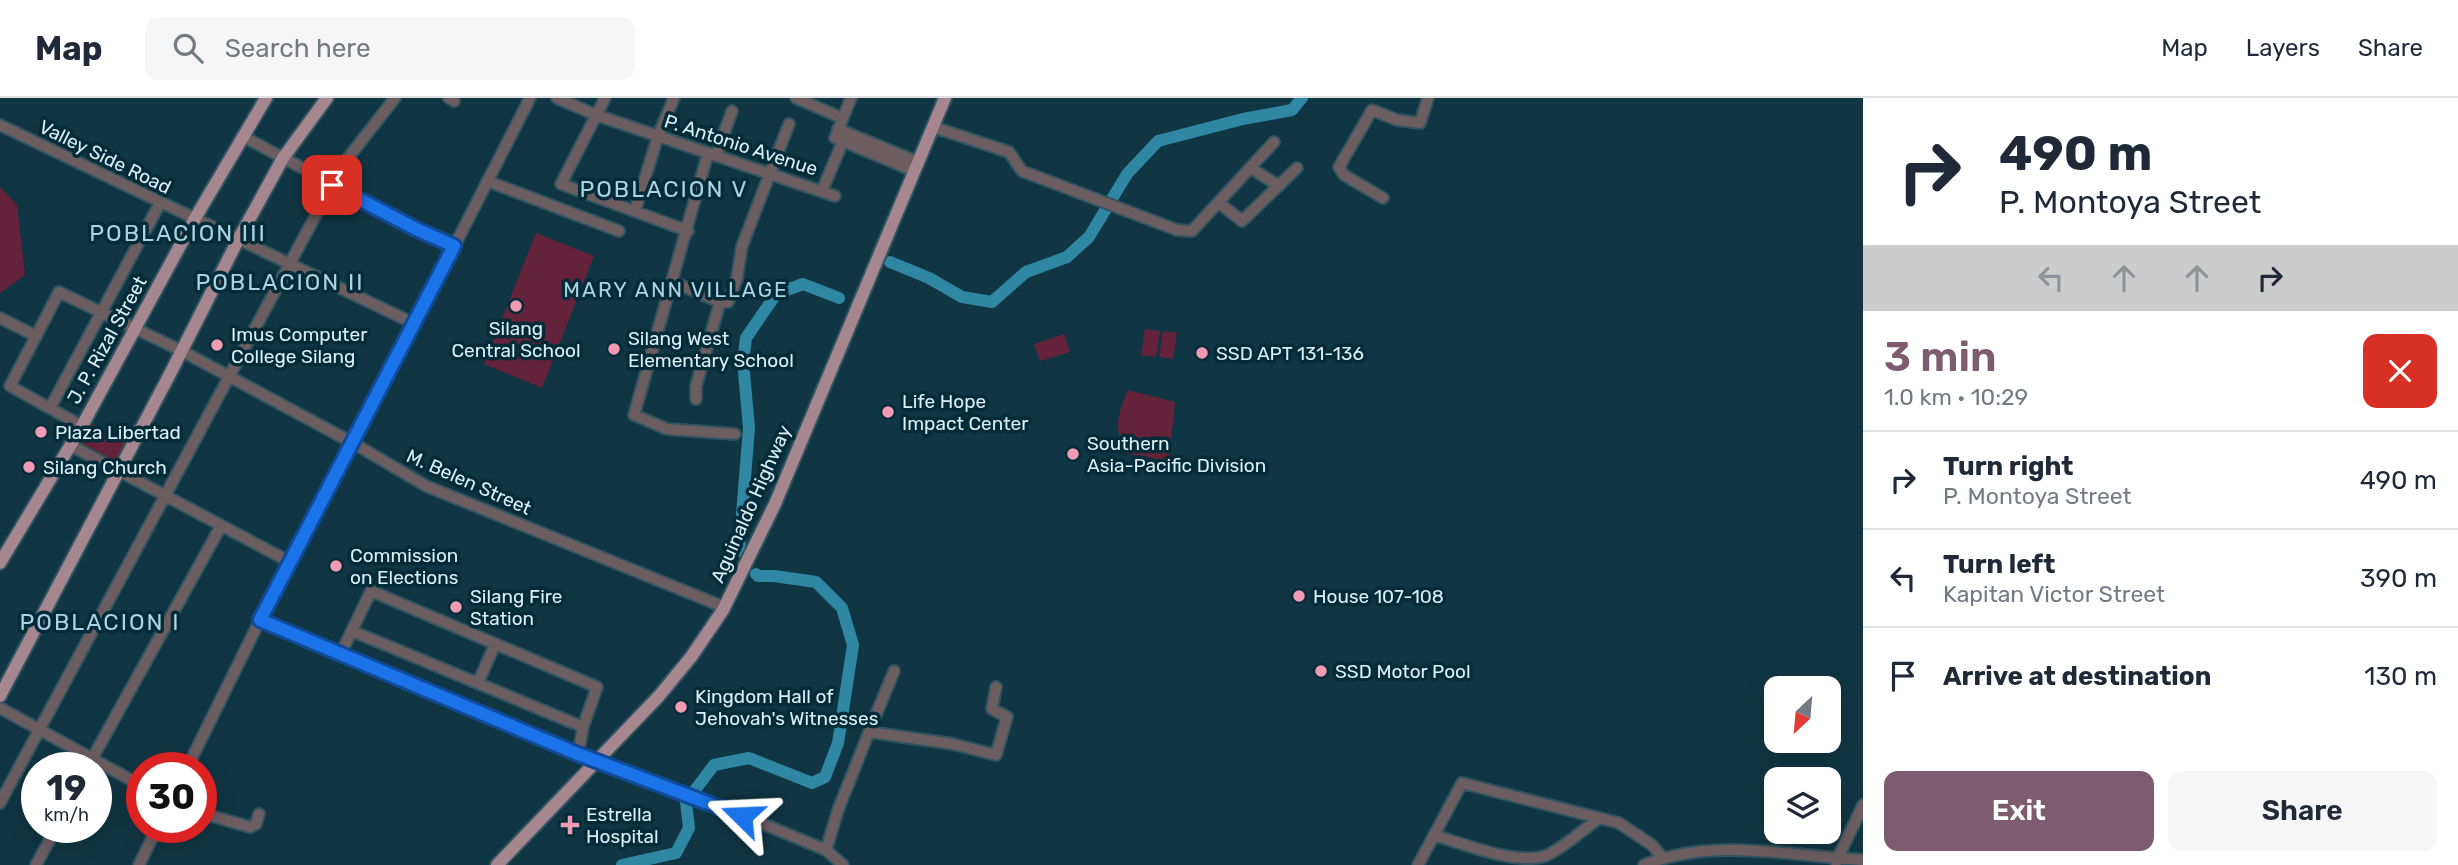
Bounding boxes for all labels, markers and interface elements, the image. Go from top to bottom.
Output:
search box [145,17,635,80]
text: Map [35,29,103,68]
icon: search [169,29,207,67]
text: Search here [225,33,370,64]
text: Map [2161,34,2208,62]
text: Layers [2246,34,2320,62]
text: Share [2358,34,2423,62]
street label: P. Antonio Avenue [661,109,821,181]
street label: Valley Side Road [35,115,175,199]
text: 490 m [1999,124,2152,182]
icon: right [1884,126,1975,217]
pin [302,155,362,215]
icon: arrive [313,166,351,204]
district label: POBLACION V [580,175,749,203]
text: P. Montoya Street [1999,183,2261,221]
district label: POBLACION III [89,219,267,247]
icon: left [2032,259,2070,297]
icon: ahead [2105,259,2143,297]
icon: ahead [2178,259,2216,297]
icon: right [2251,259,2289,297]
district label: POBLACION II [195,268,365,296]
street label: J. P. Rizal Street [62,271,152,408]
district label: MARY ANN VILLAGE [563,277,789,302]
marker: Silang Central School [508,298,524,314]
place label: Silang Central School [451,317,581,362]
place label: Imus Computer College Silang [231,323,368,368]
place label: Silang West Elementary School [628,327,794,372]
text: 3 min [1884,332,1997,382]
button: close [2363,334,2437,408]
marker: Imus Computer College Silang [209,337,225,353]
marker: Silang West Elementary School [606,341,622,357]
place label: SSD APT 131-136 [1216,342,1364,365]
marker: SSD APT 131-136 [1194,345,1210,361]
text: 1.0 km · 10:29 [1884,383,2028,411]
place label: Life Hope Impact Center [902,390,1029,435]
marker: Life Hope Impact Center [880,404,896,420]
place label: Plaza Libertad [55,421,181,444]
street label: Aguinaldo Highway [706,422,796,586]
marker: Plaza Libertad [33,424,49,440]
place label: Southern Asia-Pacific Division [1087,432,1266,477]
street label: M. Belen Street [403,444,535,520]
marker: Southern Asia-Pacific Division [1065,446,1081,462]
text: Turn right [1943,451,2073,482]
place label: Silang Church [43,456,167,479]
marker: Silang Church [21,459,37,475]
icon: right [1884,461,1922,499]
text: 490 m [2360,465,2437,496]
text: P. Montoya Street [1943,482,2132,510]
place label: Commission on Elections [350,544,458,589]
text: Turn left [1943,549,2055,580]
marker: Commission on Elections [328,558,344,574]
icon: left [1884,559,1922,597]
text: 390 m [2360,563,2437,594]
text: Kapitan Victor Street [1943,580,2165,608]
place label: Silang Fire Station [470,585,562,630]
place label: House 107-108 [1313,585,1444,608]
marker: House 107-108 [1291,588,1307,604]
marker: Silang Fire Station [448,599,464,615]
district label: POBLACION I [20,608,180,636]
icon: arrive [1884,657,1922,695]
place label: SSD Motor Pool [1335,660,1471,683]
text: Arrive at destination [1943,661,2211,692]
text: 130 m [2364,661,2437,692]
marker: SSD Motor Pool [1313,663,1329,679]
north arrow [1764,676,1841,752]
map controls [1764,676,1841,844]
place label: Kingdom Hall of Jehovah's Witnesses [695,685,878,730]
marker: Kingdom Hall of Jehovah's Witnesses [673,699,689,715]
speed limit sign: 30 [126,752,217,843]
text: 19 [47,767,86,809]
button: layers [1764,767,1841,844]
button: Exit [1884,771,2154,851]
button: Share [2168,771,2437,851]
position arrow [705,779,779,853]
place label: Estrella Hospital [586,803,659,848]
text: km/h [44,804,89,826]
marker: Estrella Hospital [560,815,580,835]

